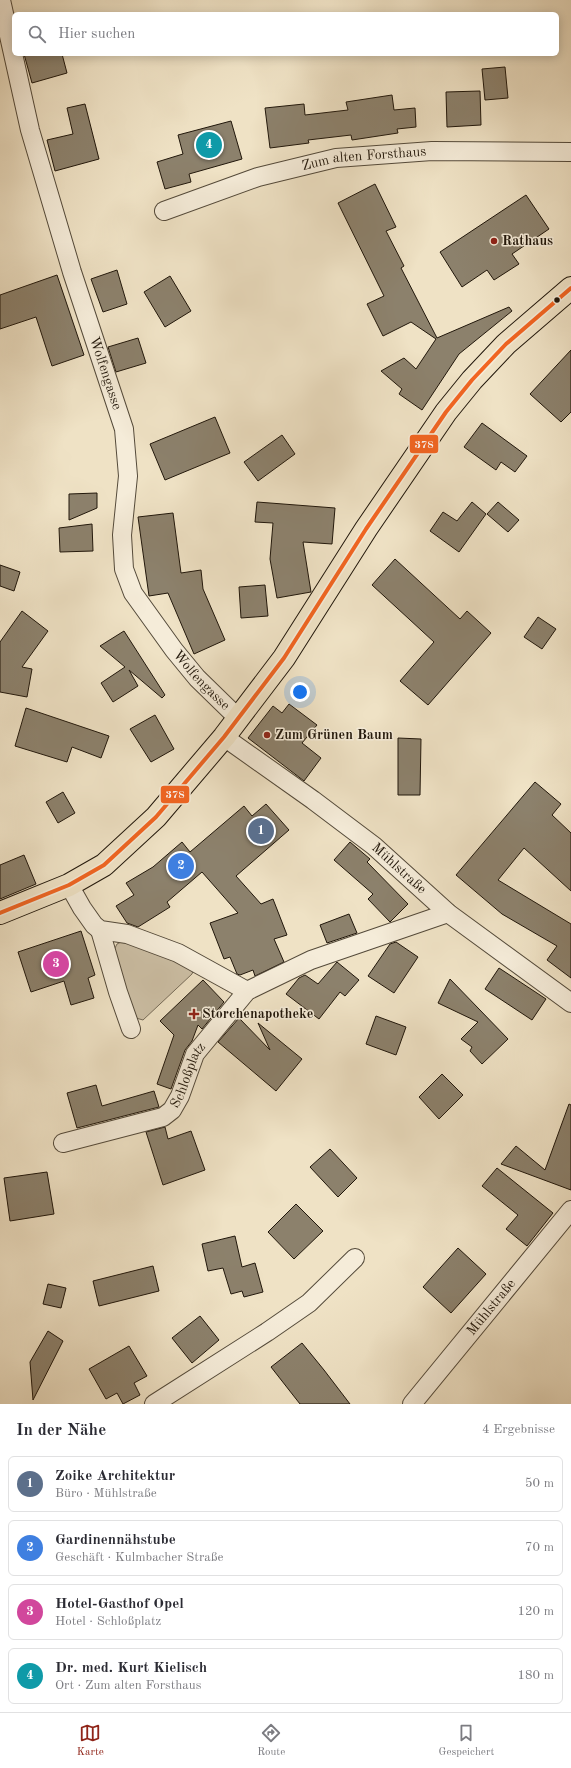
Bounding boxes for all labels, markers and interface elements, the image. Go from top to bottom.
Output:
search box [12,12,559,56]
icon: search [26,23,48,45]
text: Hier suchen [58,27,135,42]
pin: 4 [196,130,222,160]
street label: Zum alten Forsthaus [300,144,427,173]
place label: Rathaus [502,234,553,248]
marker: Rathaus [489,236,499,246]
unlabelled marker [552,295,562,305]
street label: Wolfengasse [87,335,124,412]
line badge: 378 [409,434,439,454]
text: 378 [414,440,434,451]
street label: Wolfengasse [170,648,232,713]
your location [290,682,310,702]
place label: Zum Grünen Baum [275,728,393,742]
marker: Zum Grünen Baum [262,730,272,740]
line badge: 378 [160,785,190,804]
text: 378 [165,790,185,801]
pin: 1 [248,816,274,846]
street label: Mühlstraße [369,840,429,897]
pin: 2 [168,851,194,881]
pin: 3 [43,949,69,979]
place label: Storchenapotheke [202,1007,313,1021]
marker: Storchenapotheke [189,1009,199,1019]
street label: Schloßplatz [168,1040,208,1110]
street label: Mühlstraße [464,1277,518,1338]
text: In der Nähe [16,1422,106,1439]
text: 4 Ergebnisse [482,1423,555,1436]
text: Zoike Architektur [55,1469,175,1484]
text: 1 [26,1477,34,1490]
text: 50 m [525,1477,554,1490]
text: Büro · Mühlstraße [55,1487,157,1500]
text: Gardinennähstube [55,1533,176,1548]
text: 2 [26,1541,34,1554]
text: 70 m [525,1541,554,1554]
text: Geschäft · Kulmbacher Straße [55,1551,223,1564]
text: Hotel-Gasthof Opel [55,1597,184,1612]
text: 3 [26,1605,34,1618]
text: 120 m [517,1605,554,1618]
text: Hotel · Schloßplatz [55,1615,161,1628]
text: Dr. med. Kurt Kielisch [55,1661,207,1676]
text: 4 [26,1669,34,1682]
text: 180 m [517,1669,554,1682]
text: Ort · Zum alten Forsthaus [55,1679,201,1692]
tab: Karte [77,1722,104,1760]
tab: Route [257,1722,285,1760]
tab: Gespeichert [439,1722,494,1760]

